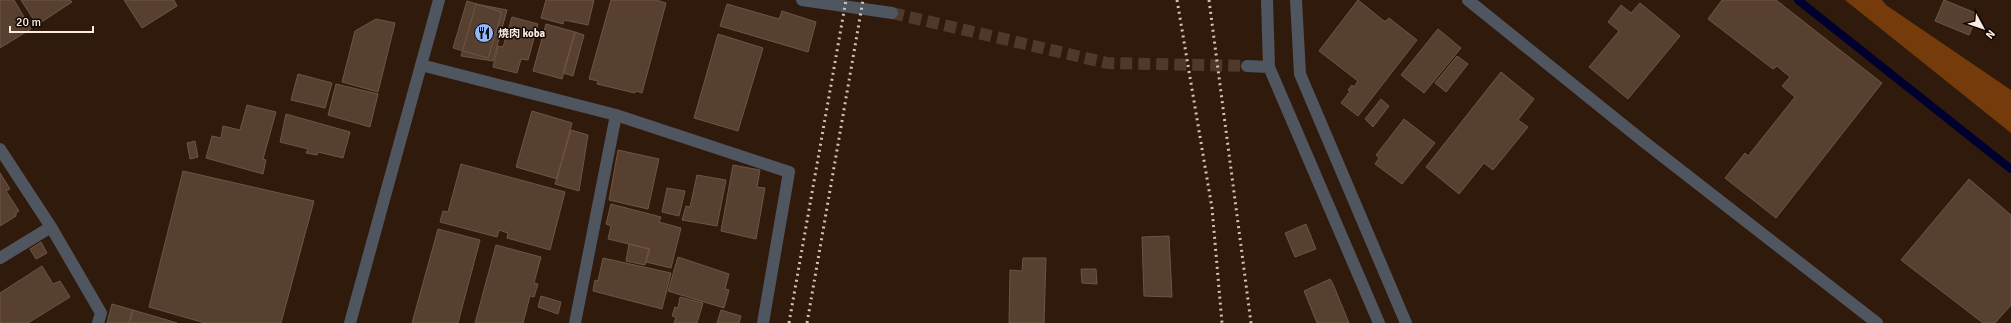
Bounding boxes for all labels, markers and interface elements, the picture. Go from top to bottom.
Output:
scale bar [10,8,93,34]
north arrow [1963,8,2003,48]
text: 20 m [16,15,41,30]
restaurant icon: 焼肉 koba [473,22,495,44]
place label: 焼肉 koba [498,27,546,40]
text: N [1983,27,1998,41]

